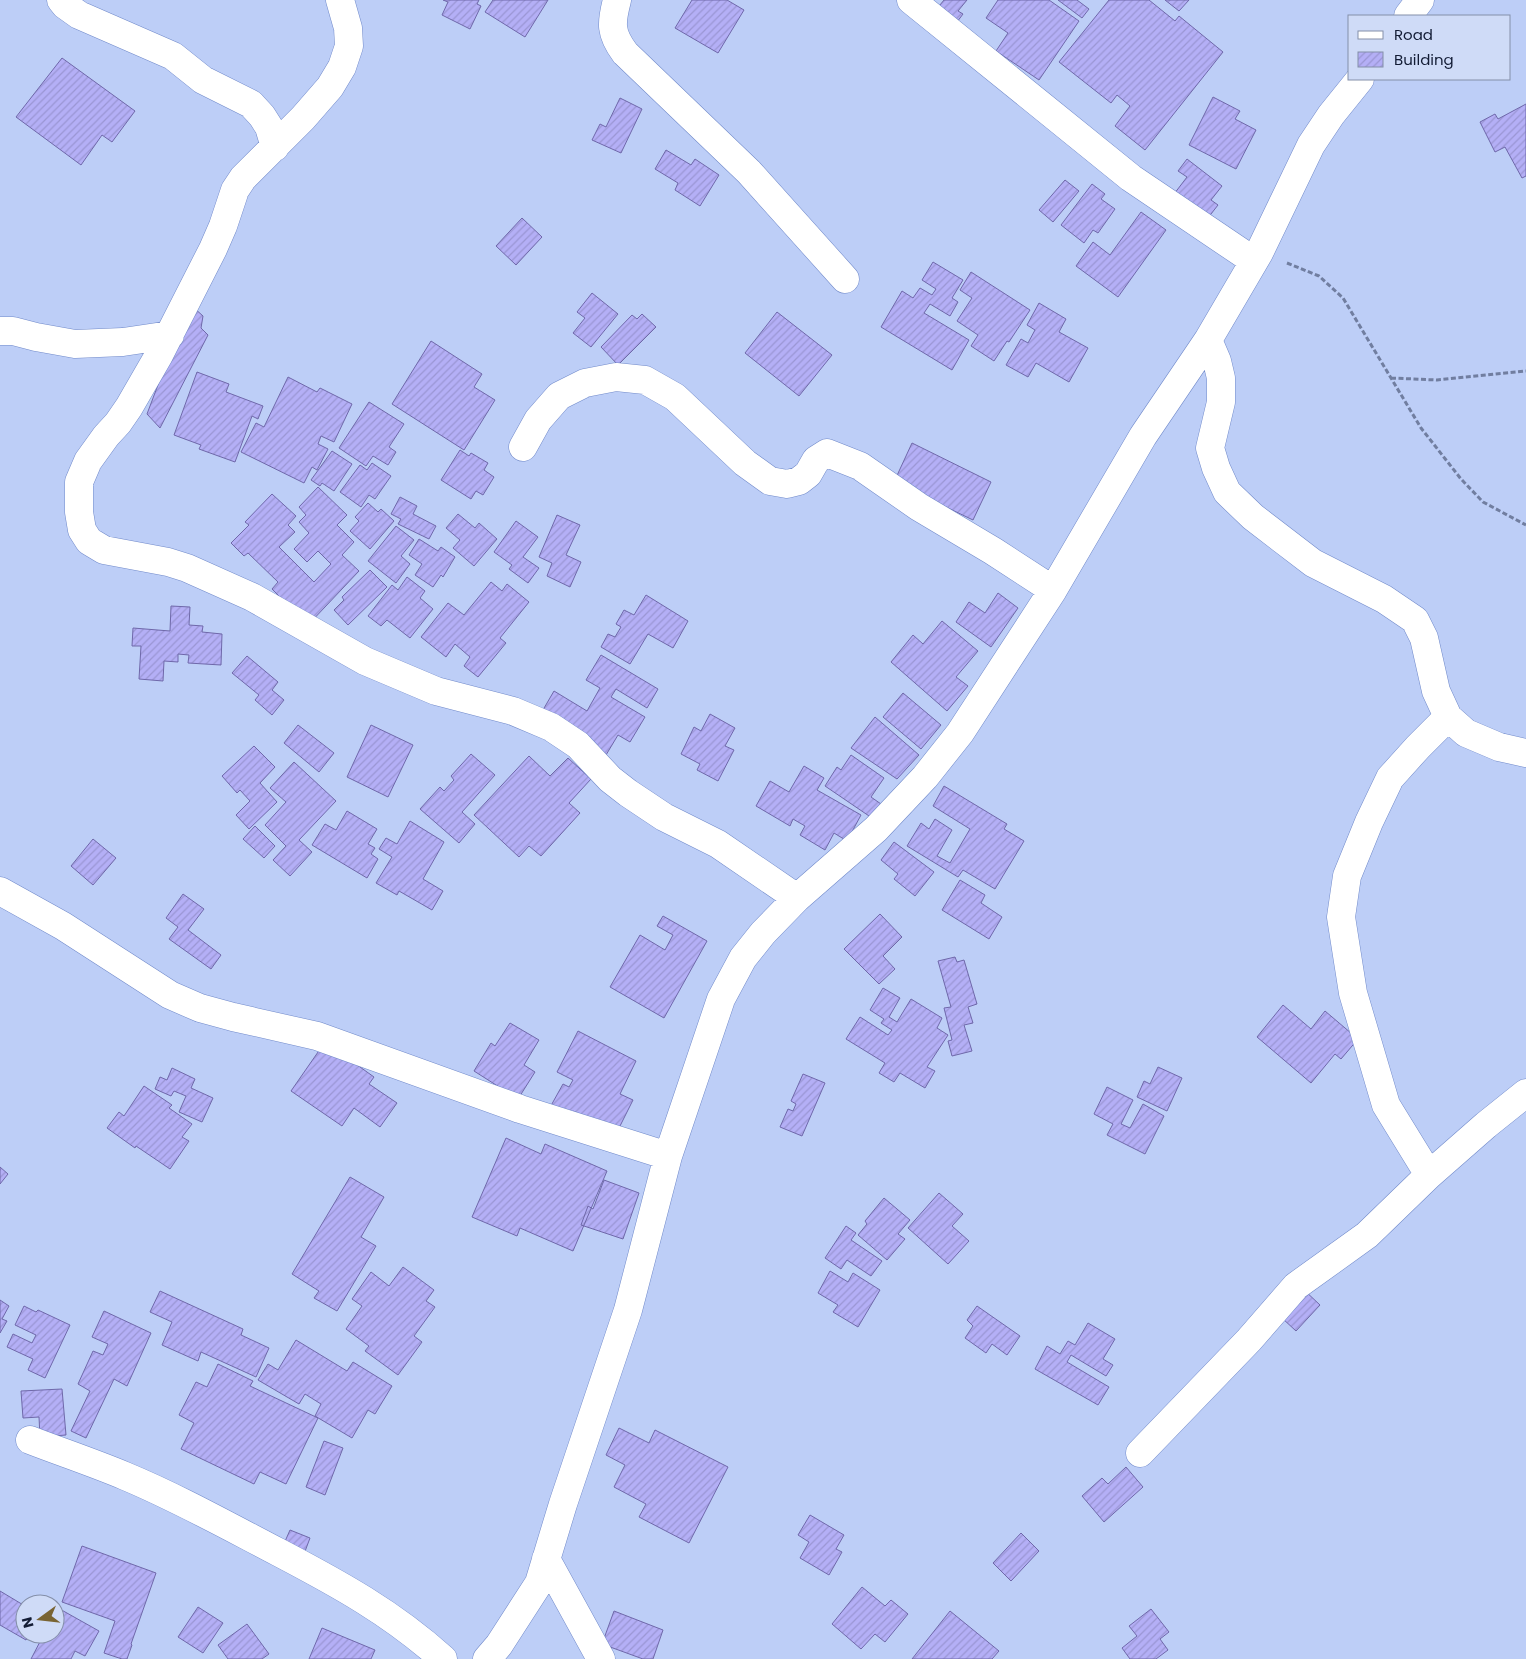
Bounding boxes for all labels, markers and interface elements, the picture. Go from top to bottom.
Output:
legend [1348,15,1511,80]
text: Road [1394,24,1433,45]
text: Building [1394,49,1454,70]
north arrow [15,1594,65,1644]
text: N [16,1615,38,1630]

